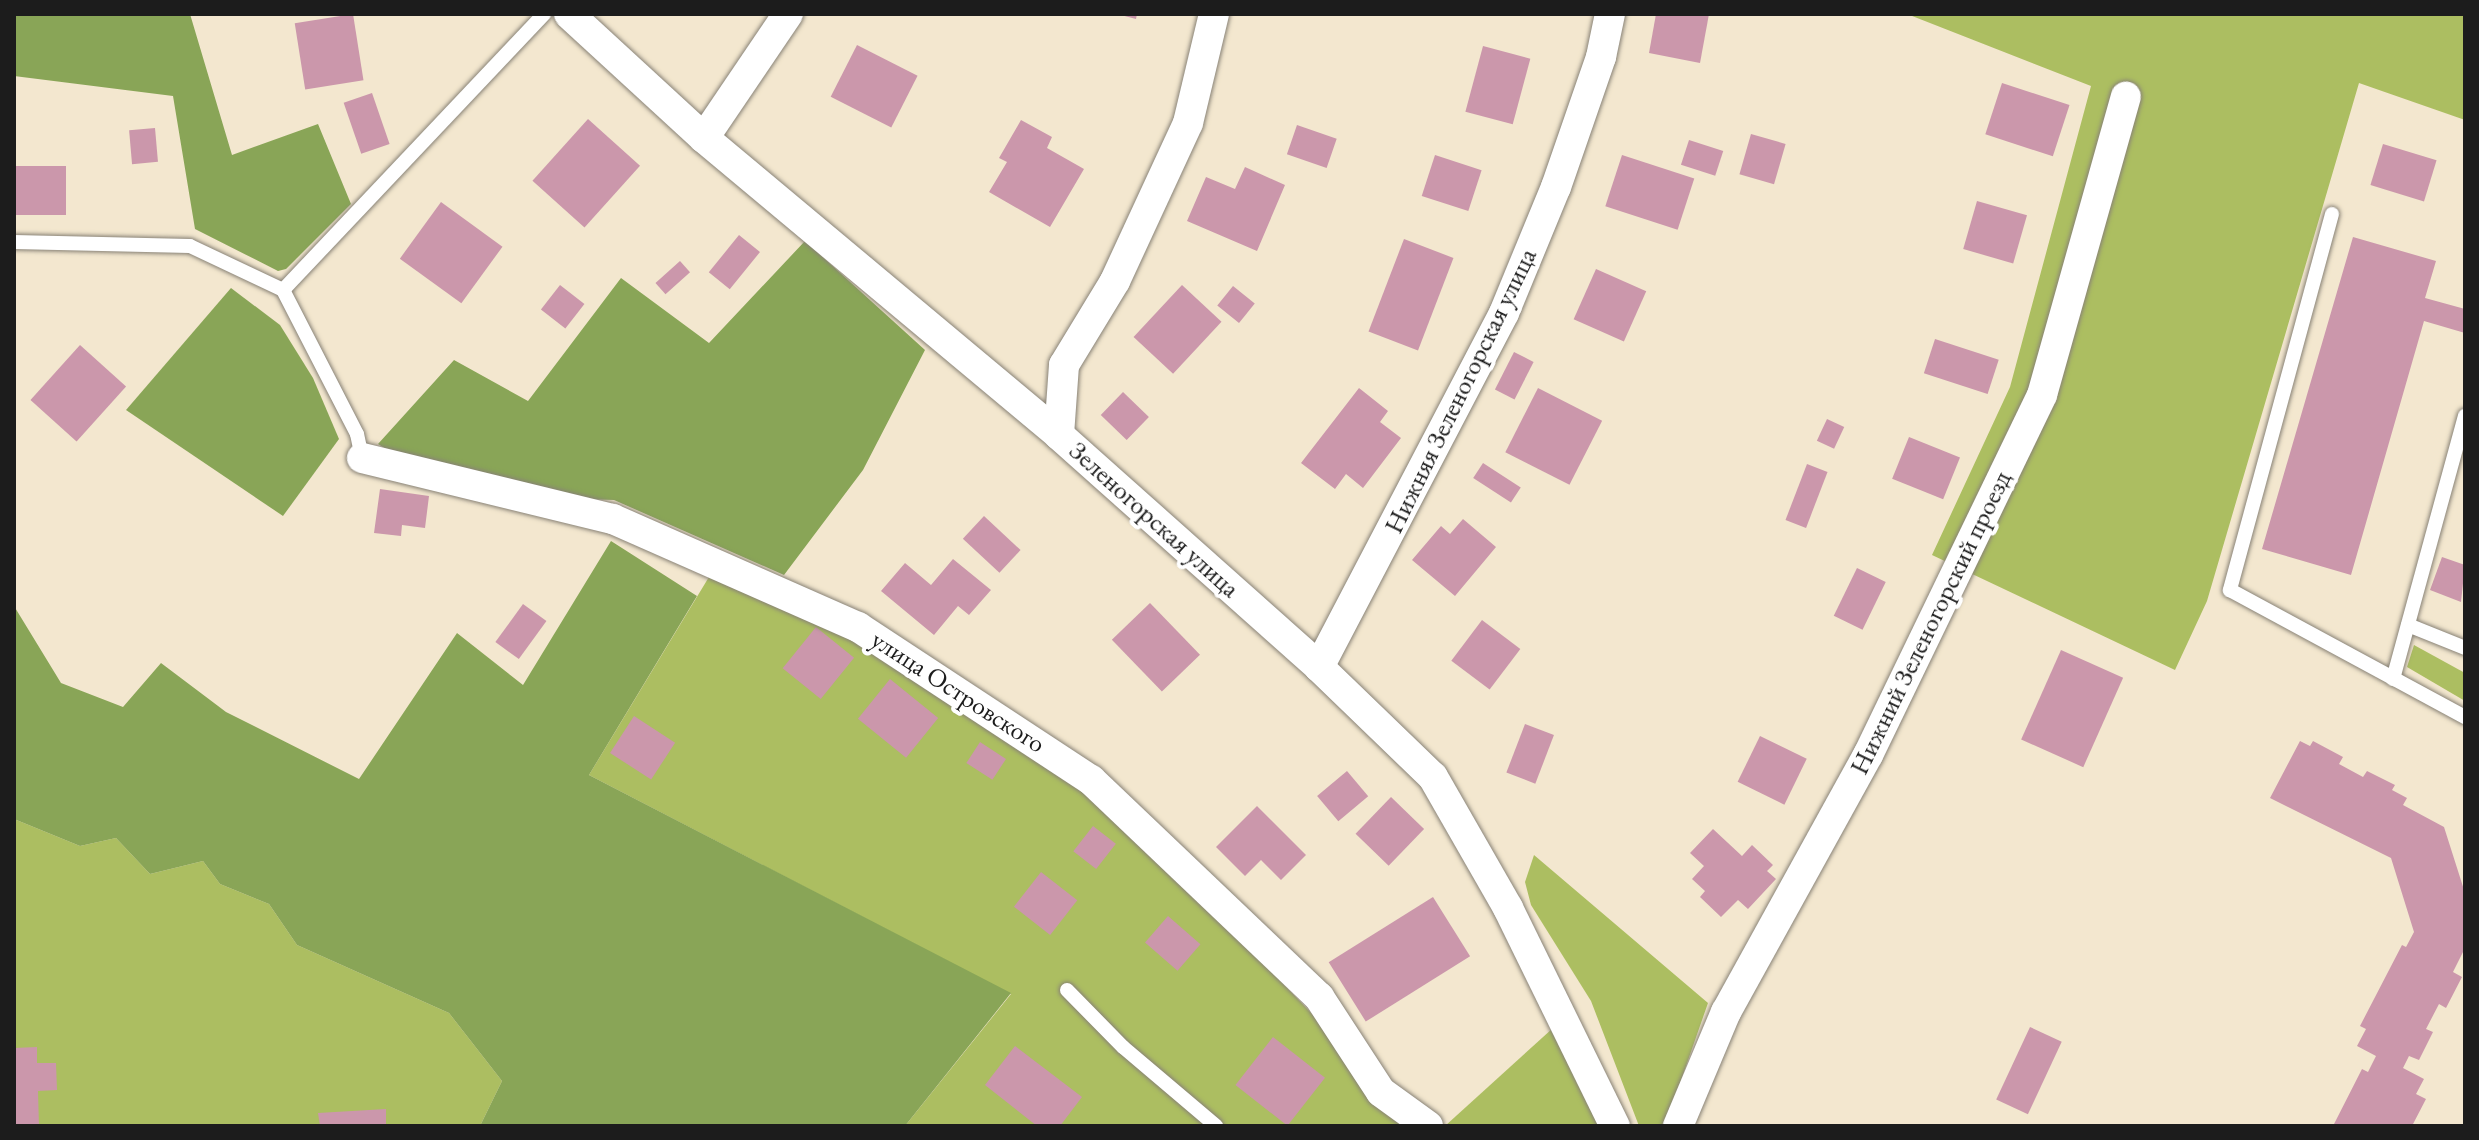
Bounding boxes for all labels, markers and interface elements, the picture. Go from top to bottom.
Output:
street label: Нижняя Зеленогорская улица [1378,243,1544,539]
street label: Зеленогорская улица [1062,435,1246,605]
street label: Нижний Зеленогорский проезд [1844,466,2018,780]
street label: улица Островского [865,624,1051,760]

